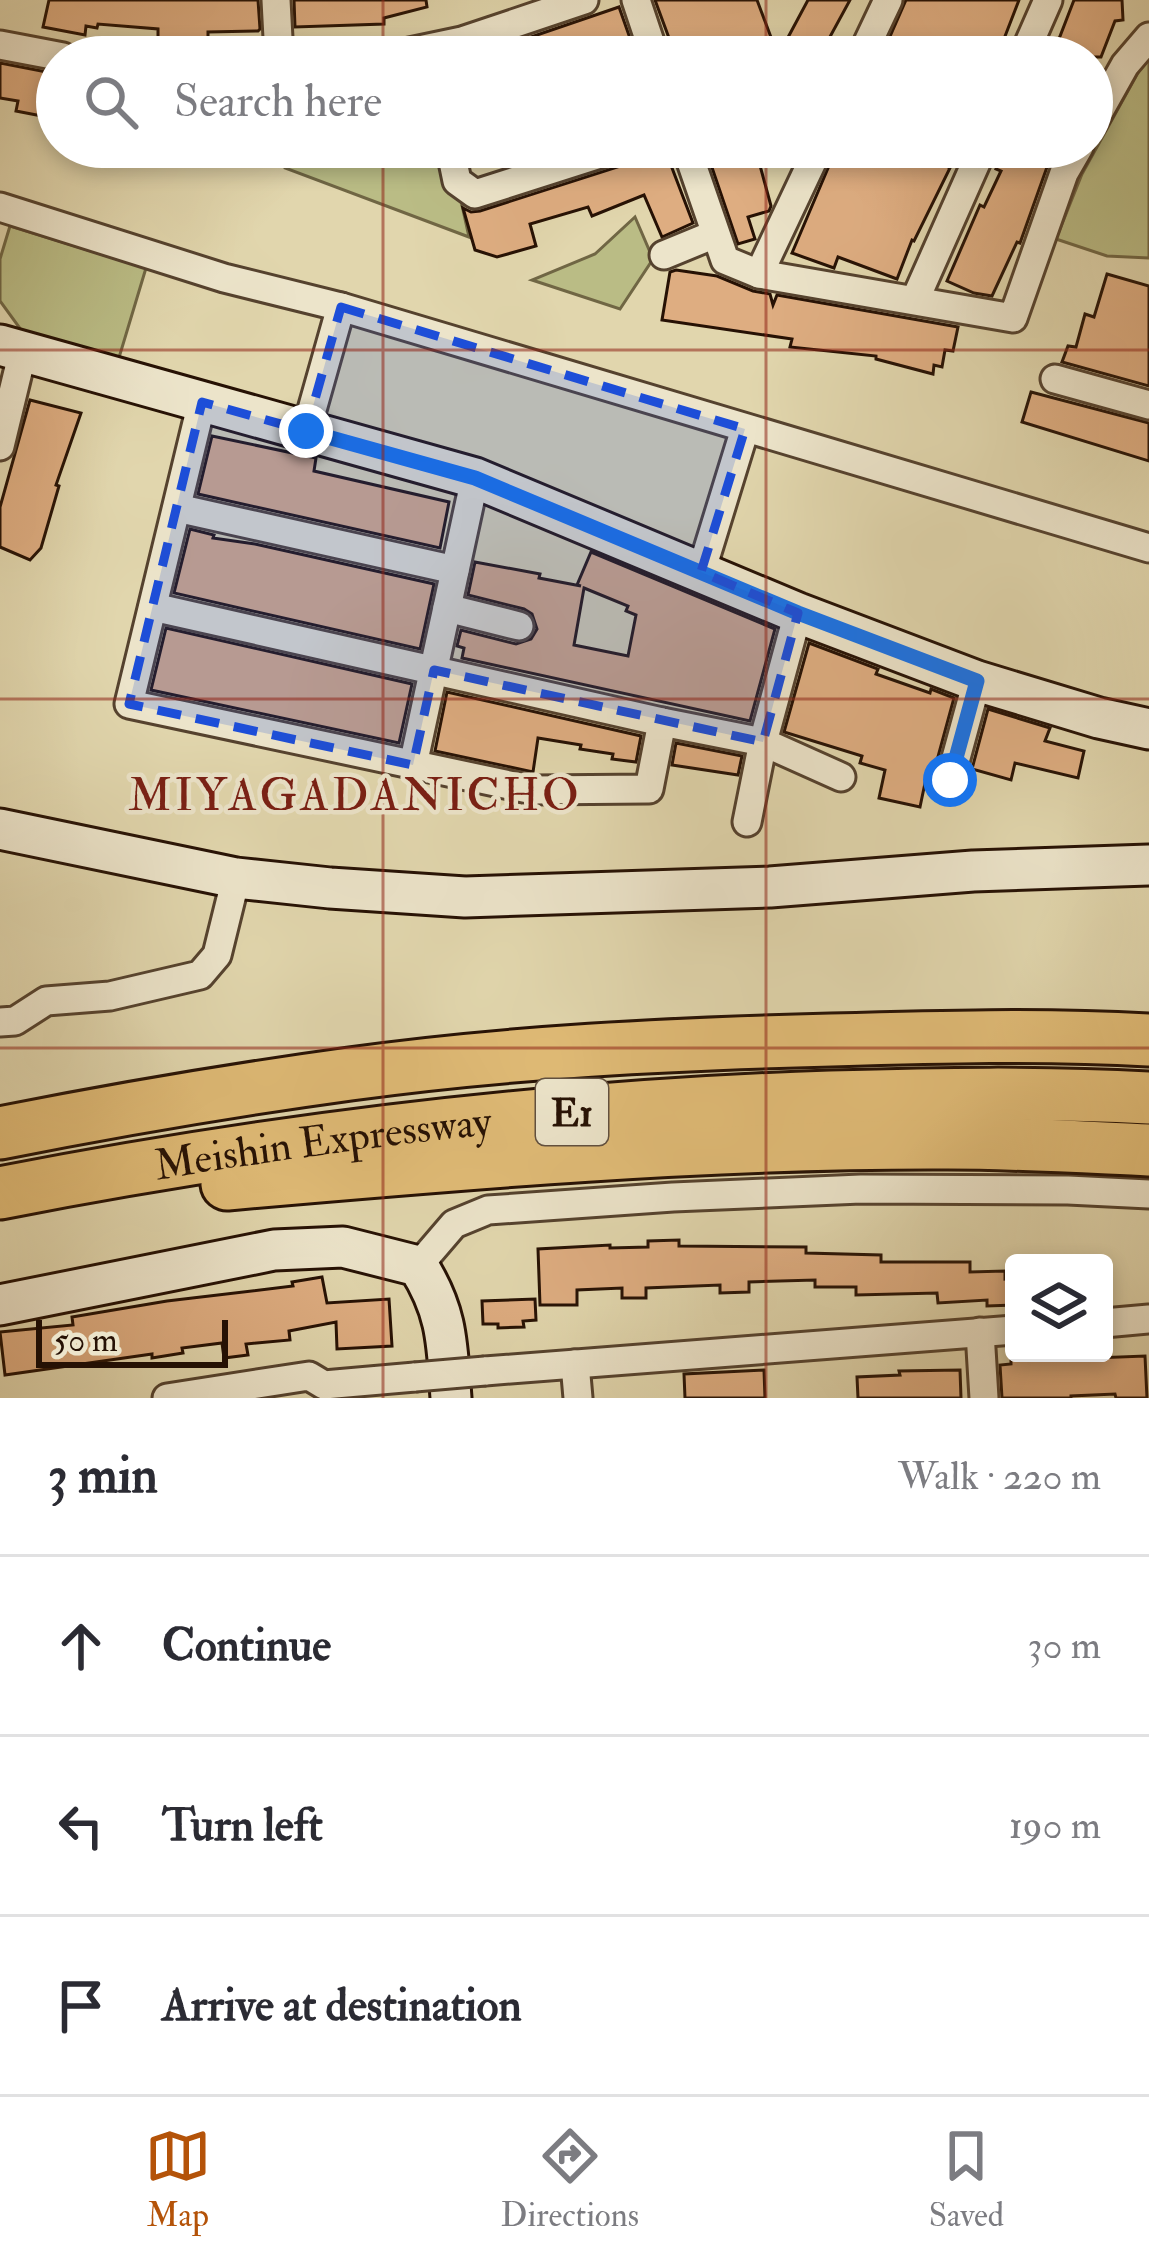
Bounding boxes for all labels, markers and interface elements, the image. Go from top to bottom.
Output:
search box [36,36,1113,168]
icon: search [78,69,144,135]
text: Search here [174,74,382,130]
route end [279,404,333,458]
route start [923,753,977,807]
district label: MIYAGADANICHO [128,768,582,824]
road number: E1 [536,1079,608,1145]
street label: Meishin Expressway [151,1096,495,1193]
map controls [1005,1254,1113,1362]
button: layers [1005,1254,1113,1362]
scale bar [36,1314,228,1367]
text: 50 m [54,1320,118,1361]
text: 3 min [48,1444,158,1508]
text: Walk · 220 m [898,1452,1101,1501]
icon: ahead [48,1613,114,1679]
text: Continue [162,1618,331,1674]
text: 30 m [1028,1621,1101,1670]
icon: left [48,1793,114,1859]
text: Turn left [162,1798,323,1854]
text: 190 m [1009,1801,1101,1850]
icon: arrive [48,1973,114,2039]
text: Arrive at destination [162,1978,522,2034]
tab: Map [145,2123,211,2236]
tab: Directions [501,2123,639,2236]
tab: Saved [929,2123,1004,2236]

